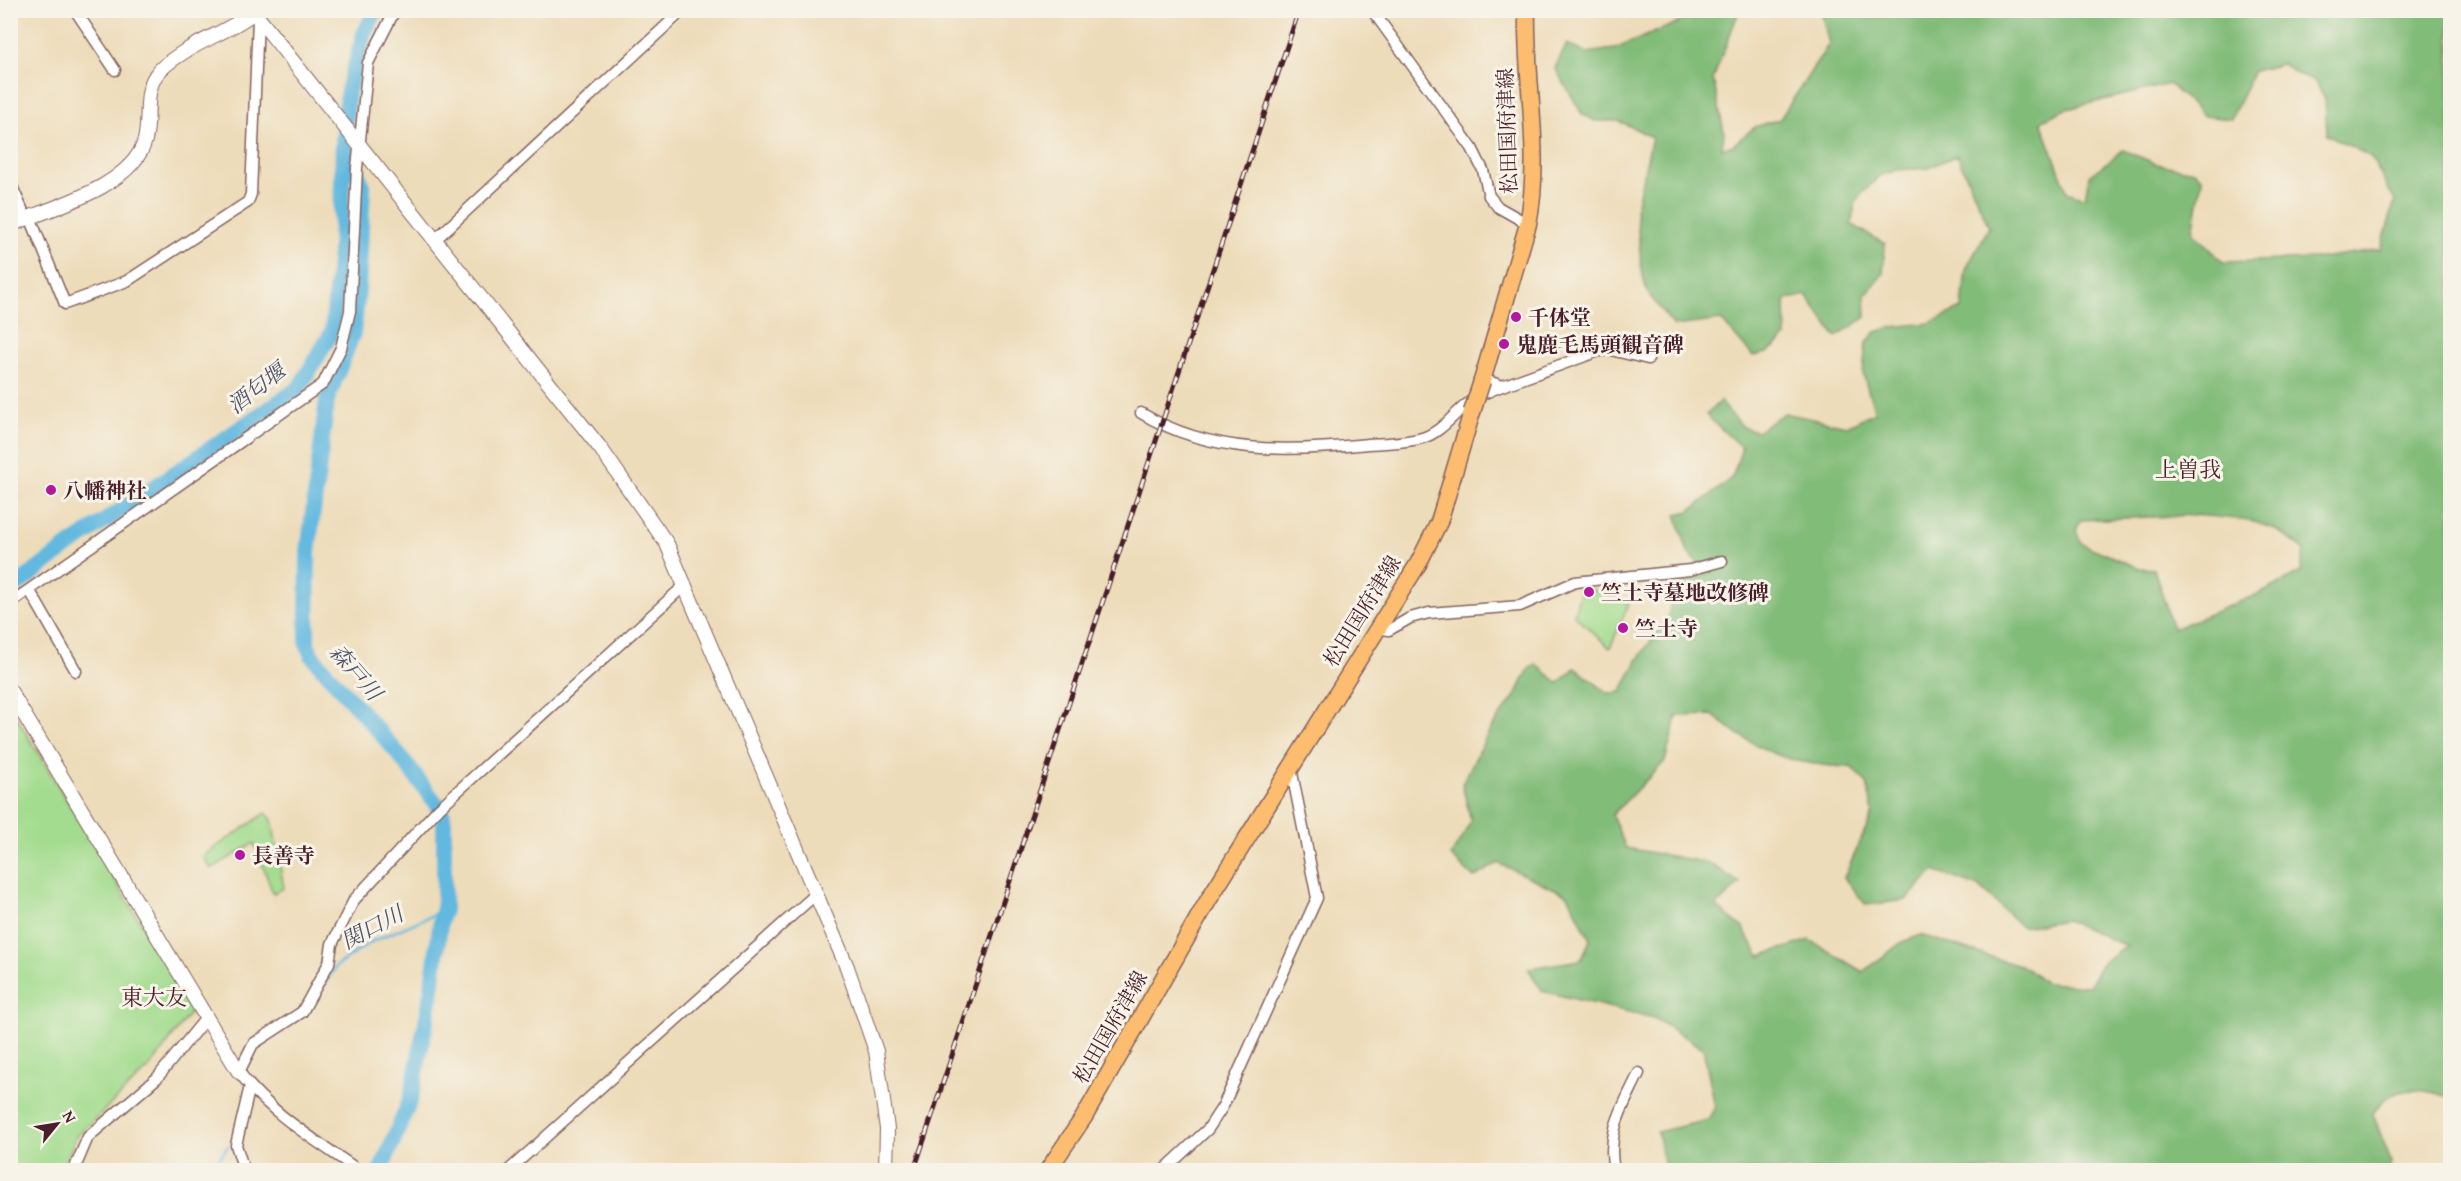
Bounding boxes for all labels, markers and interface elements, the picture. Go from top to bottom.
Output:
street label: 松田国府津線 [1489,67,1525,195]
place label: 千体堂 [1528,302,1591,333]
marker: 千体堂 [1509,310,1523,324]
place label: 鬼鹿毛馬頭観音碑 [1516,329,1684,360]
marker: 鬼鹿毛馬頭観音碑 [1497,337,1511,351]
water label: 酒匂堰 [220,353,295,421]
district label: 上曽我 [2155,453,2221,485]
place label: 八幡神社 [63,475,147,506]
marker: 八幡神社 [44,483,58,497]
street label: 松田国府津線 [1315,549,1409,673]
place label: 竺土寺墓地改修碑 [1601,577,1769,608]
marker: 竺土寺墓地改修碑 [1582,585,1596,599]
place label: 竺土寺 [1635,613,1698,644]
marker: 竺土寺 [1616,621,1630,635]
water label: 森戸川 [322,637,391,709]
place label: 長善寺 [252,840,315,871]
marker: 長善寺 [233,848,247,862]
water label: 関口川 [335,896,410,957]
street label: 松田国府津線 [1065,965,1155,1089]
district label: 東大友 [121,981,187,1013]
north arrow [27,1094,87,1154]
text: N [57,1106,83,1127]

